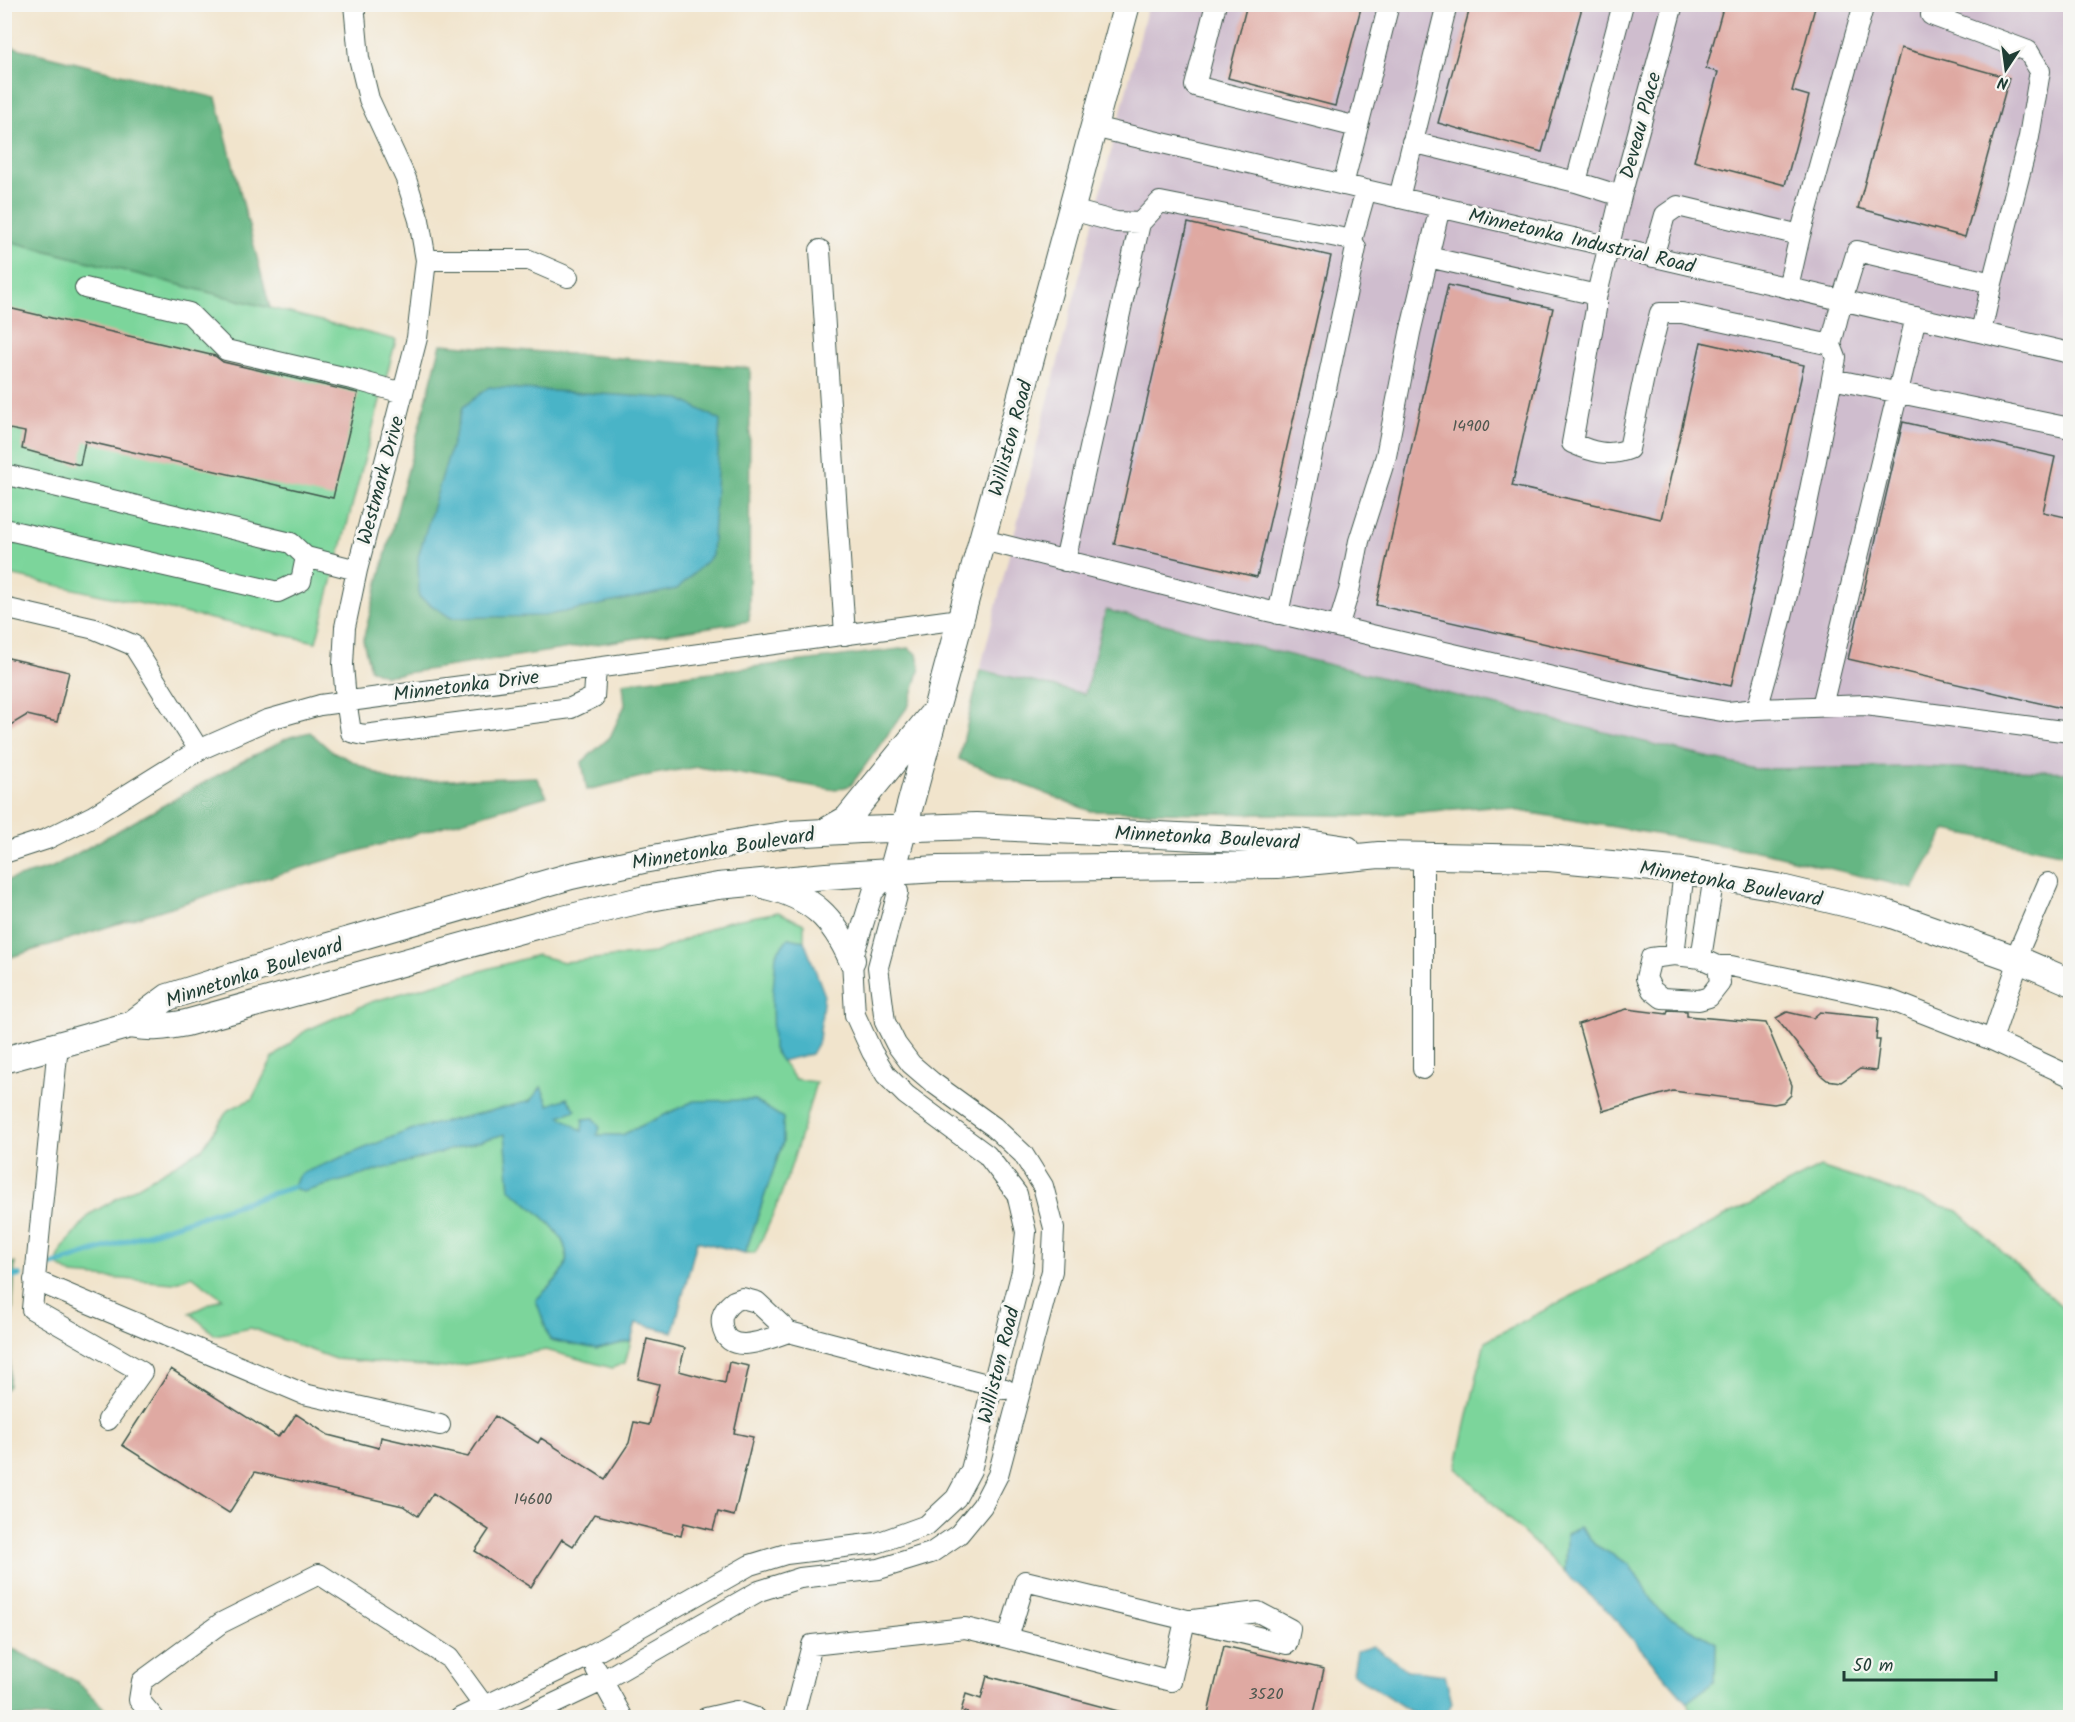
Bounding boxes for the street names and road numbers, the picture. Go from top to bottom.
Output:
street label: Deveau Place [1612,69,1672,182]
street label: Minnetonka Industrial Road [1465,200,1699,284]
street label: Williston Road [981,376,1043,500]
street label: Westmark Drive [349,413,414,548]
street label: Minnetonka Drive [391,662,541,712]
street label: Minnetonka Boulevard [1114,818,1301,860]
street label: Minnetonka Boulevard [630,820,818,880]
street label: Minnetonka Boulevard [1637,853,1825,917]
street label: Minnetonka Boulevard [162,930,348,1018]
street label: Williston Road [970,1303,1030,1427]

